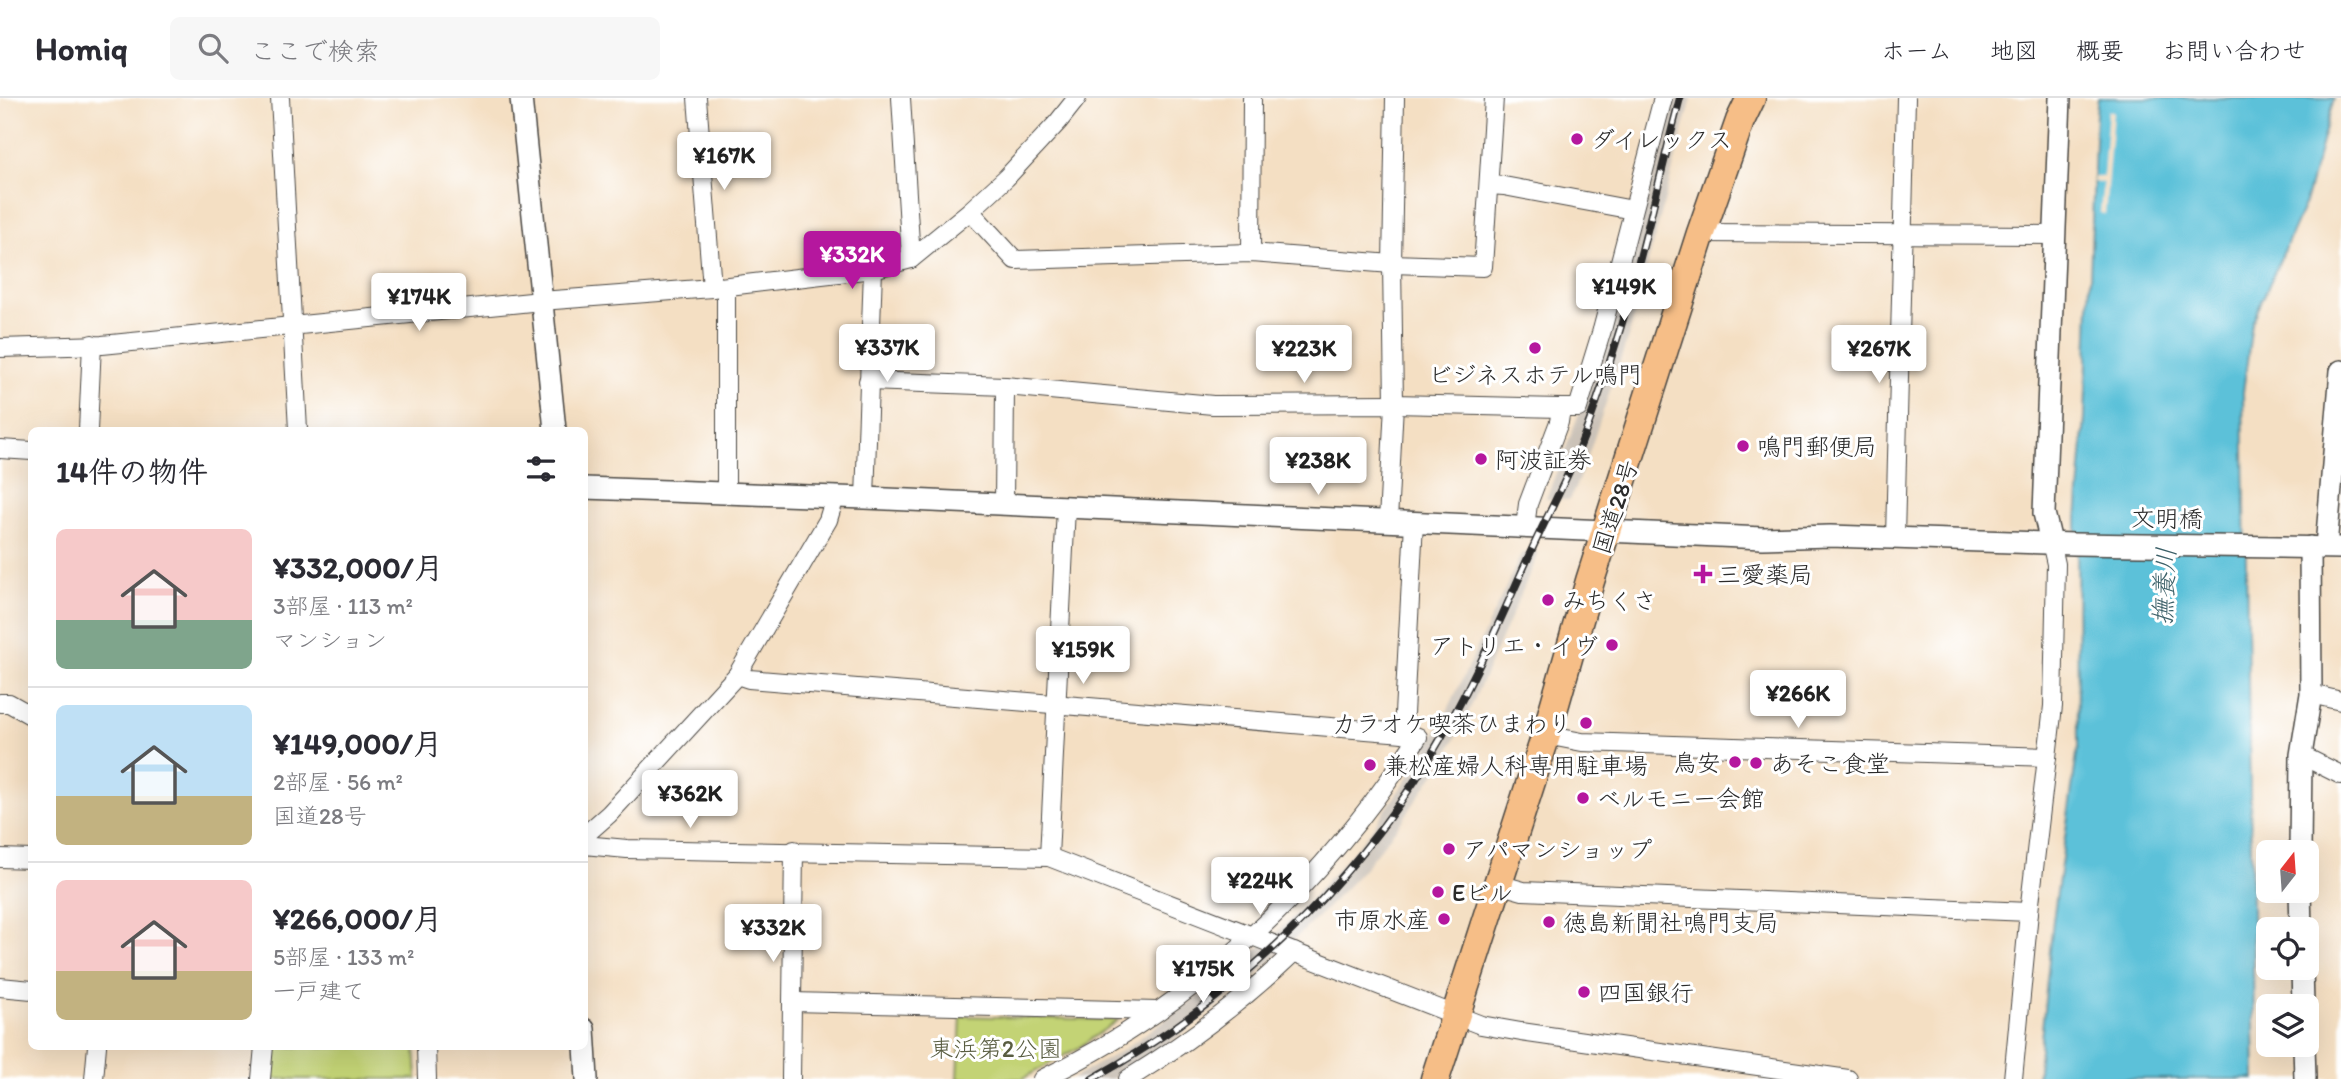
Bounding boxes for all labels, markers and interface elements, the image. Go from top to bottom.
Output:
search box [170,17,660,80]
text: Homiq [35,29,128,68]
icon: search [194,29,232,67]
text: ここで検索 [250,35,380,67]
text: ホーム [1881,36,1952,65]
text: 地図 [1990,36,2038,65]
text: 概要 [2076,36,2124,65]
text: お問い合わせ [2162,36,2306,65]
place label: ダイレックス [1591,125,1732,154]
marker: ダイレックス [1569,131,1585,147]
pin: ¥167K [675,132,773,192]
text: ¥167K [693,141,755,169]
pin: ¥332K [803,232,901,291]
text: ¥332K [820,240,884,268]
pin: ¥149K [1575,264,1673,323]
text: ¥149K [1592,272,1656,300]
pin: ¥174K [370,274,468,333]
text: ¥174K [387,282,451,310]
pin: ¥337K [838,324,936,384]
pin: ¥223K [1255,326,1353,385]
pin: ¥267K [1830,326,1928,385]
text: ¥337K [855,333,919,361]
text: ¥223K [1272,334,1336,362]
text: ¥267K [1847,334,1911,362]
marker: ビジネスホテル鳴門 [1527,340,1543,356]
place label: ビジネスホテル鳴門 [1428,360,1642,389]
place label: 鳴門郵便局 [1757,432,1877,461]
pin: ¥238K [1269,438,1367,497]
marker: 鳴門郵便局 [1735,438,1751,454]
place label: 阿波証券 [1495,445,1591,474]
text: ¥238K [1286,446,1350,474]
icon: filters [522,450,560,488]
marker: 阿波証券 [1473,451,1489,467]
text: 14件の物件 [56,453,208,490]
street label: 国道28号 [1586,456,1644,558]
street label: 文明橋 [2131,503,2203,533]
water label: 撫養川 [2146,546,2182,626]
text: ¥332,000/月 [273,549,443,586]
icon: home [112,557,196,641]
place label: 三愛薬局 [1717,560,1813,589]
marker: 三愛薬局 [1695,566,1711,582]
place label: みちくさ [1562,586,1657,615]
text: 3部屋 · 113 m² [273,592,413,620]
marker: みちくさ [1540,592,1556,608]
text: マンション [273,626,387,654]
pin: ¥159K [1034,626,1132,686]
place label: アトリエ・イヴ [1430,631,1598,660]
text: ¥159K [1052,635,1114,663]
marker: アトリエ・イヴ [1604,637,1620,653]
pin: ¥266K [1749,670,1847,730]
text: ¥266K [1766,679,1830,707]
place label: カラオケ喫茶ひまわり [1332,709,1572,738]
marker: カラオケ喫茶ひまわり [1578,715,1594,731]
text: ¥149,000/月 [273,725,443,762]
icon: home [112,733,196,817]
place label: 鳥安 [1673,748,1721,777]
place label: あそこ食堂 [1770,749,1890,778]
place label: 兼松産婦人科専用駐車場 [1384,751,1648,780]
marker: 鳥安 [1727,754,1743,770]
marker: あそこ食堂 [1748,755,1764,771]
marker: 兼松産婦人科専用駐車場 [1362,757,1378,773]
text: 2部屋 · 56 m² [273,768,403,796]
pin: ¥362K [641,770,739,830]
text: ¥362K [658,779,722,807]
place label: ベルモニー会館 [1597,784,1765,813]
marker: ベルモニー会館 [1575,790,1591,806]
text: 国道28号 [273,802,367,830]
place label: アパマンショップ [1463,835,1653,864]
north arrow [2256,840,2319,903]
map controls [2256,840,2319,1057]
marker: アパマンショップ [1441,841,1457,857]
pin: ¥224K [1211,858,1309,917]
text: ¥224K [1227,866,1293,894]
place label: Eビル [1452,878,1513,907]
marker: Eビル [1430,884,1446,900]
text: ¥266,000/月 [273,900,443,937]
pin: ¥332K [724,904,822,964]
place label: 市原水産 [1334,905,1430,934]
icon: home [112,908,196,992]
place label: 徳島新聞社鳴門支局 [1563,908,1779,937]
marker: 市原水産 [1436,911,1452,927]
text: ¥332K [741,913,805,941]
marker: 徳島新聞社鳴門支局 [1541,914,1557,930]
button: locate [2256,917,2319,980]
text: 5部屋 · 133 m² [273,943,414,971]
pin: ¥175K [1154,946,1252,1005]
text: ¥175K [1172,954,1234,982]
text: 一戸建て [273,977,365,1005]
place label: 四国銀行 [1598,978,1694,1007]
marker: 四国銀行 [1576,984,1592,1000]
button: layers [2256,994,2319,1057]
park label: 東浜第2公園 [930,1034,1062,1063]

